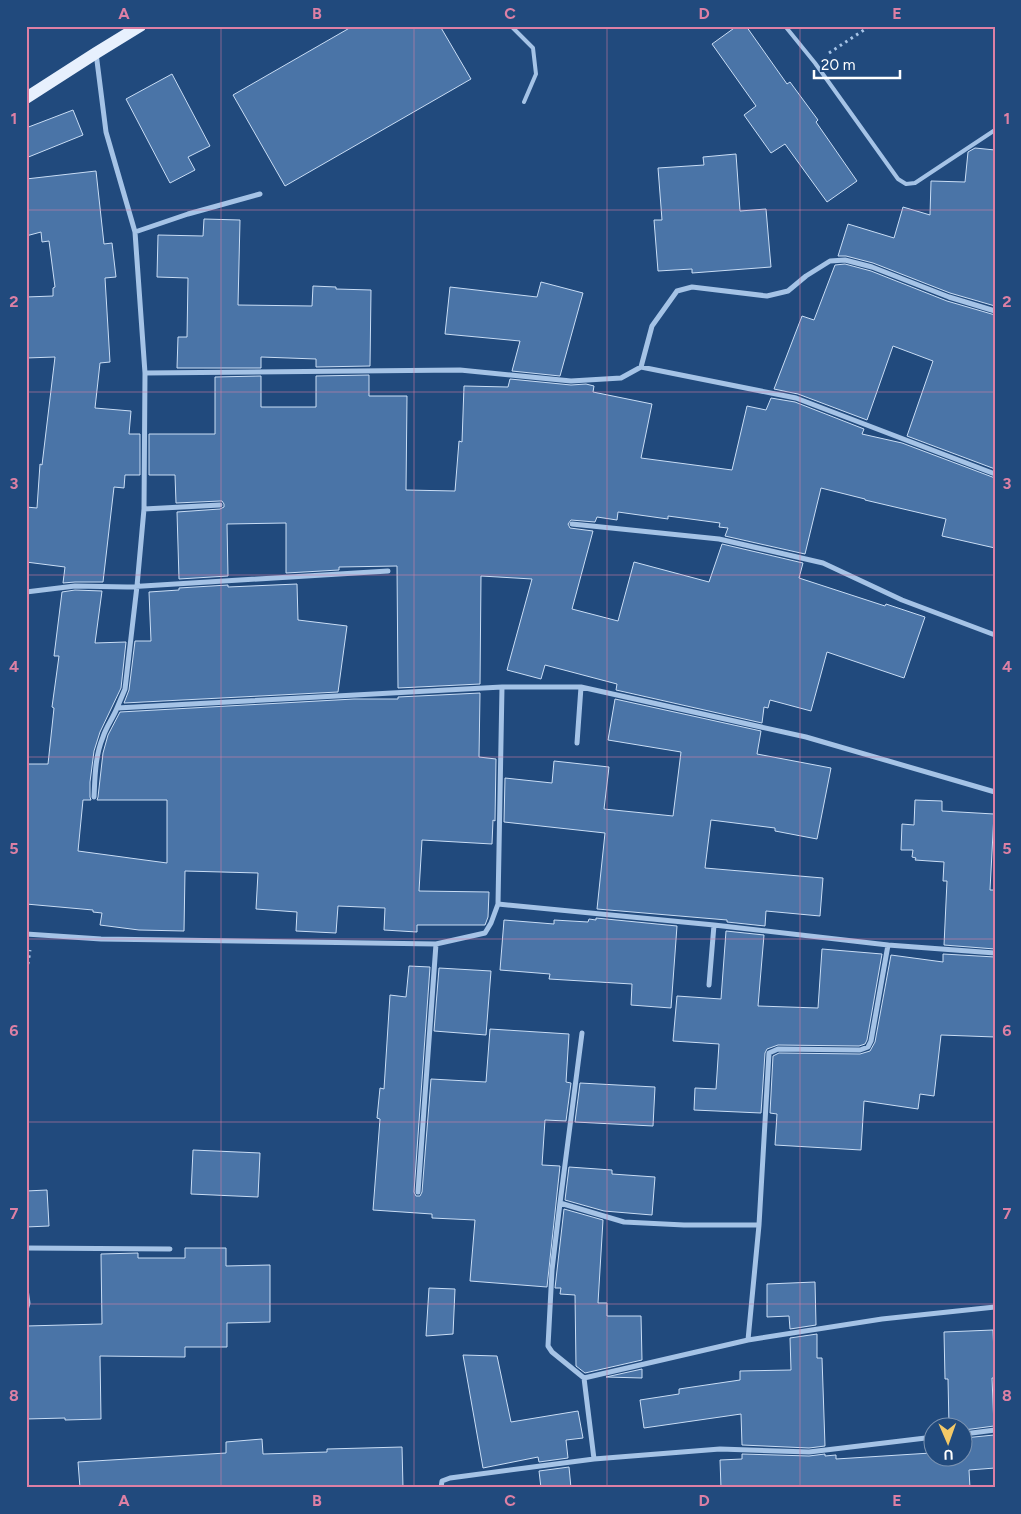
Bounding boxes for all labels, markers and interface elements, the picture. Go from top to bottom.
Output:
text: A [118,4,130,23]
text: B [312,4,322,23]
text: C [504,4,516,23]
text: D [698,4,710,23]
text: E [892,4,902,23]
scale bar [814,48,900,80]
text: 20 m [821,56,855,74]
text: 1 [11,109,17,128]
text: 1 [1004,109,1010,128]
text: 2 [9,292,19,311]
text: 2 [1002,292,1012,311]
text: 3 [10,474,19,493]
text: 3 [1003,474,1012,493]
text: 4 [9,657,19,676]
text: 4 [1002,657,1012,676]
text: 5 [9,839,19,858]
text: 5 [1002,839,1012,858]
text: 6 [9,1021,19,1040]
text: 6 [1002,1021,1012,1040]
text: 7 [10,1204,19,1223]
text: 7 [1003,1204,1012,1223]
text: 8 [9,1386,19,1405]
text: 8 [1002,1386,1012,1405]
north arrow [924,1416,974,1466]
text: U [943,1446,954,1463]
text: A [118,1491,130,1510]
text: B [312,1491,322,1510]
text: C [504,1491,516,1510]
text: D [698,1491,710,1510]
text: E [892,1491,902,1510]

